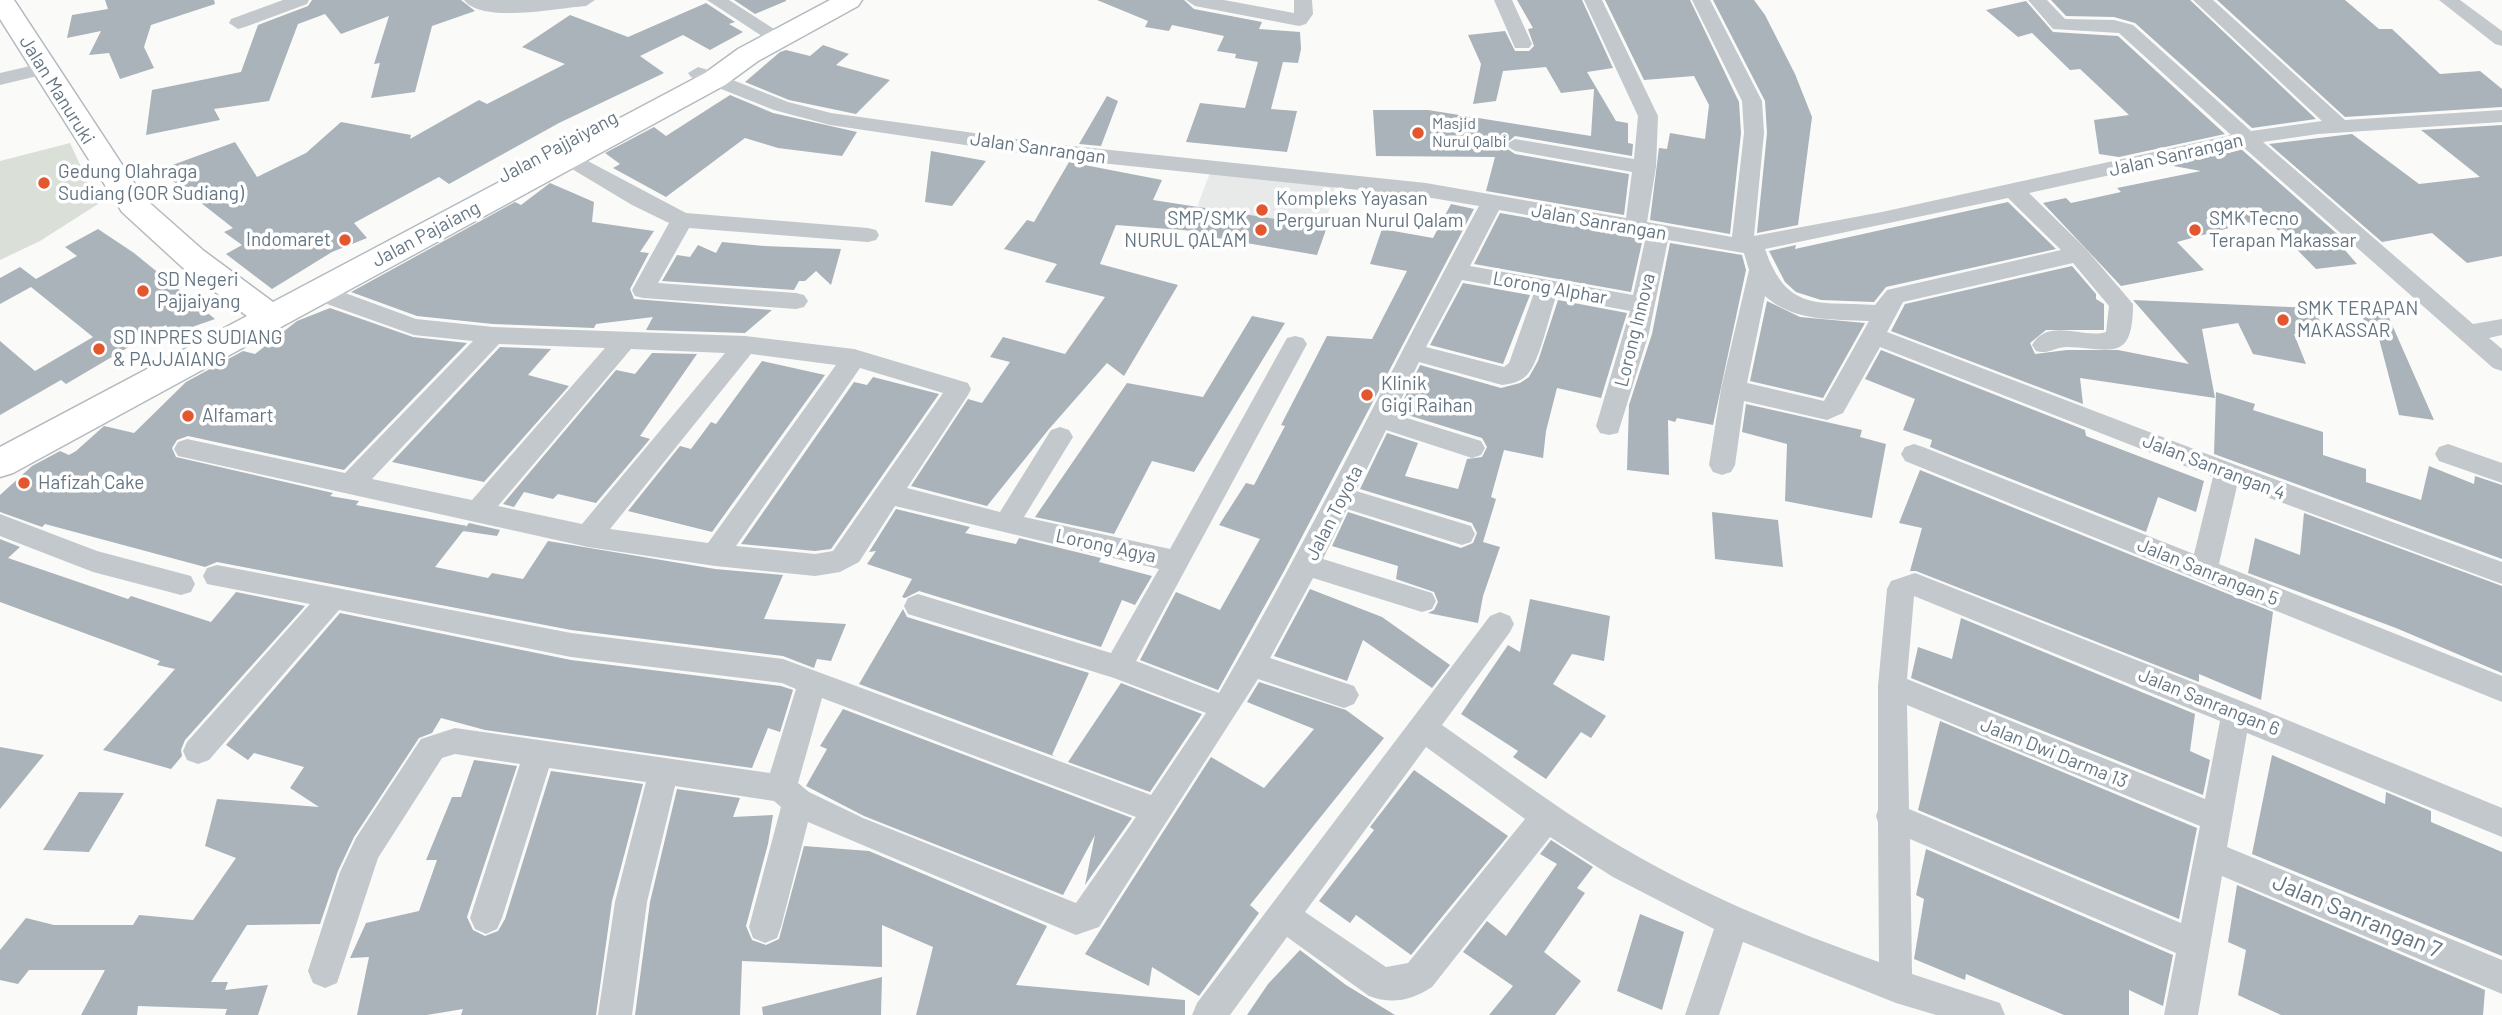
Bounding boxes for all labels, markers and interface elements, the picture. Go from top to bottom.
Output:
street label: Jalan Manuruki [14,31,100,149]
street label: Jalan Pajjaiyang [494,106,622,188]
place label: Masjid Nurul Qalbi [1432,114,1506,152]
marker: Masjid Nurul Qalbi [1410,125,1426,141]
street label: Jalan Sanrangan [969,127,1107,169]
street label: Jalan Sanrangan [2107,129,2245,181]
place label: Gedung Olahraga Sudiang (GOR Sudiang) [58,161,244,205]
marker: Gedung Olahraga Sudiang (GOR Sudiang) [36,175,52,191]
place label: Kompleks Yayasan Perguruan Nurul Qalam [1276,188,1464,232]
street label: Jalan Pajaiang [368,196,484,272]
street label: Jalan Sanrangan [1530,199,1668,245]
marker: Kompleks Yayasan Perguruan Nurul Qalam [1254,202,1270,218]
place label: SMP/SMK NURUL QALAM [1124,208,1247,252]
place label: SMK Tecno Terapan Makassar [2209,208,2356,252]
marker: SMP/SMK NURUL QALAM [1253,222,1269,238]
marker: SMK Tecno Terapan Makassar [2187,222,2203,238]
place label: Indomaret [246,229,331,251]
marker: Indomaret [337,232,353,248]
street label: Lorong Alphar [1491,267,1609,309]
place label: SD Negeri Pajjaiyang [157,269,240,313]
street label: Lorong Innova [1610,271,1660,389]
marker: SD Negeri Pajjaiyang [135,283,151,299]
place label: SMK TERAPAN MAKASSAR [2297,298,2418,342]
marker: SMK TERAPAN MAKASSAR [2275,312,2291,328]
place label: SD INPRES SUDIANG & PAJJAIANG [113,327,282,371]
marker: SD INPRES SUDIANG & PAJJAIANG [91,341,107,357]
place label: Klinik Gigi Raihan [1381,373,1473,417]
marker: Klinik Gigi Raihan [1359,387,1375,403]
place label: Alfamart [202,405,274,427]
marker: Alfamart [180,408,196,424]
street label: Jalan Sanrangan 4 [2139,429,2289,505]
street label: Jalan Toyota [1300,462,1368,564]
place label: Hafizah Cake [38,472,144,494]
marker: Hafizah Cake [16,475,32,491]
street label: Lorong Agya [1054,524,1158,568]
street label: Jalan Sanrangan 5 [2134,533,2282,611]
street label: Jalan Sanrangan 6 [2135,663,2283,741]
street label: Jalan Dwi Darma 13 [1977,713,2131,793]
street label: Jalan Sanrangan 7 [2268,868,2446,964]

